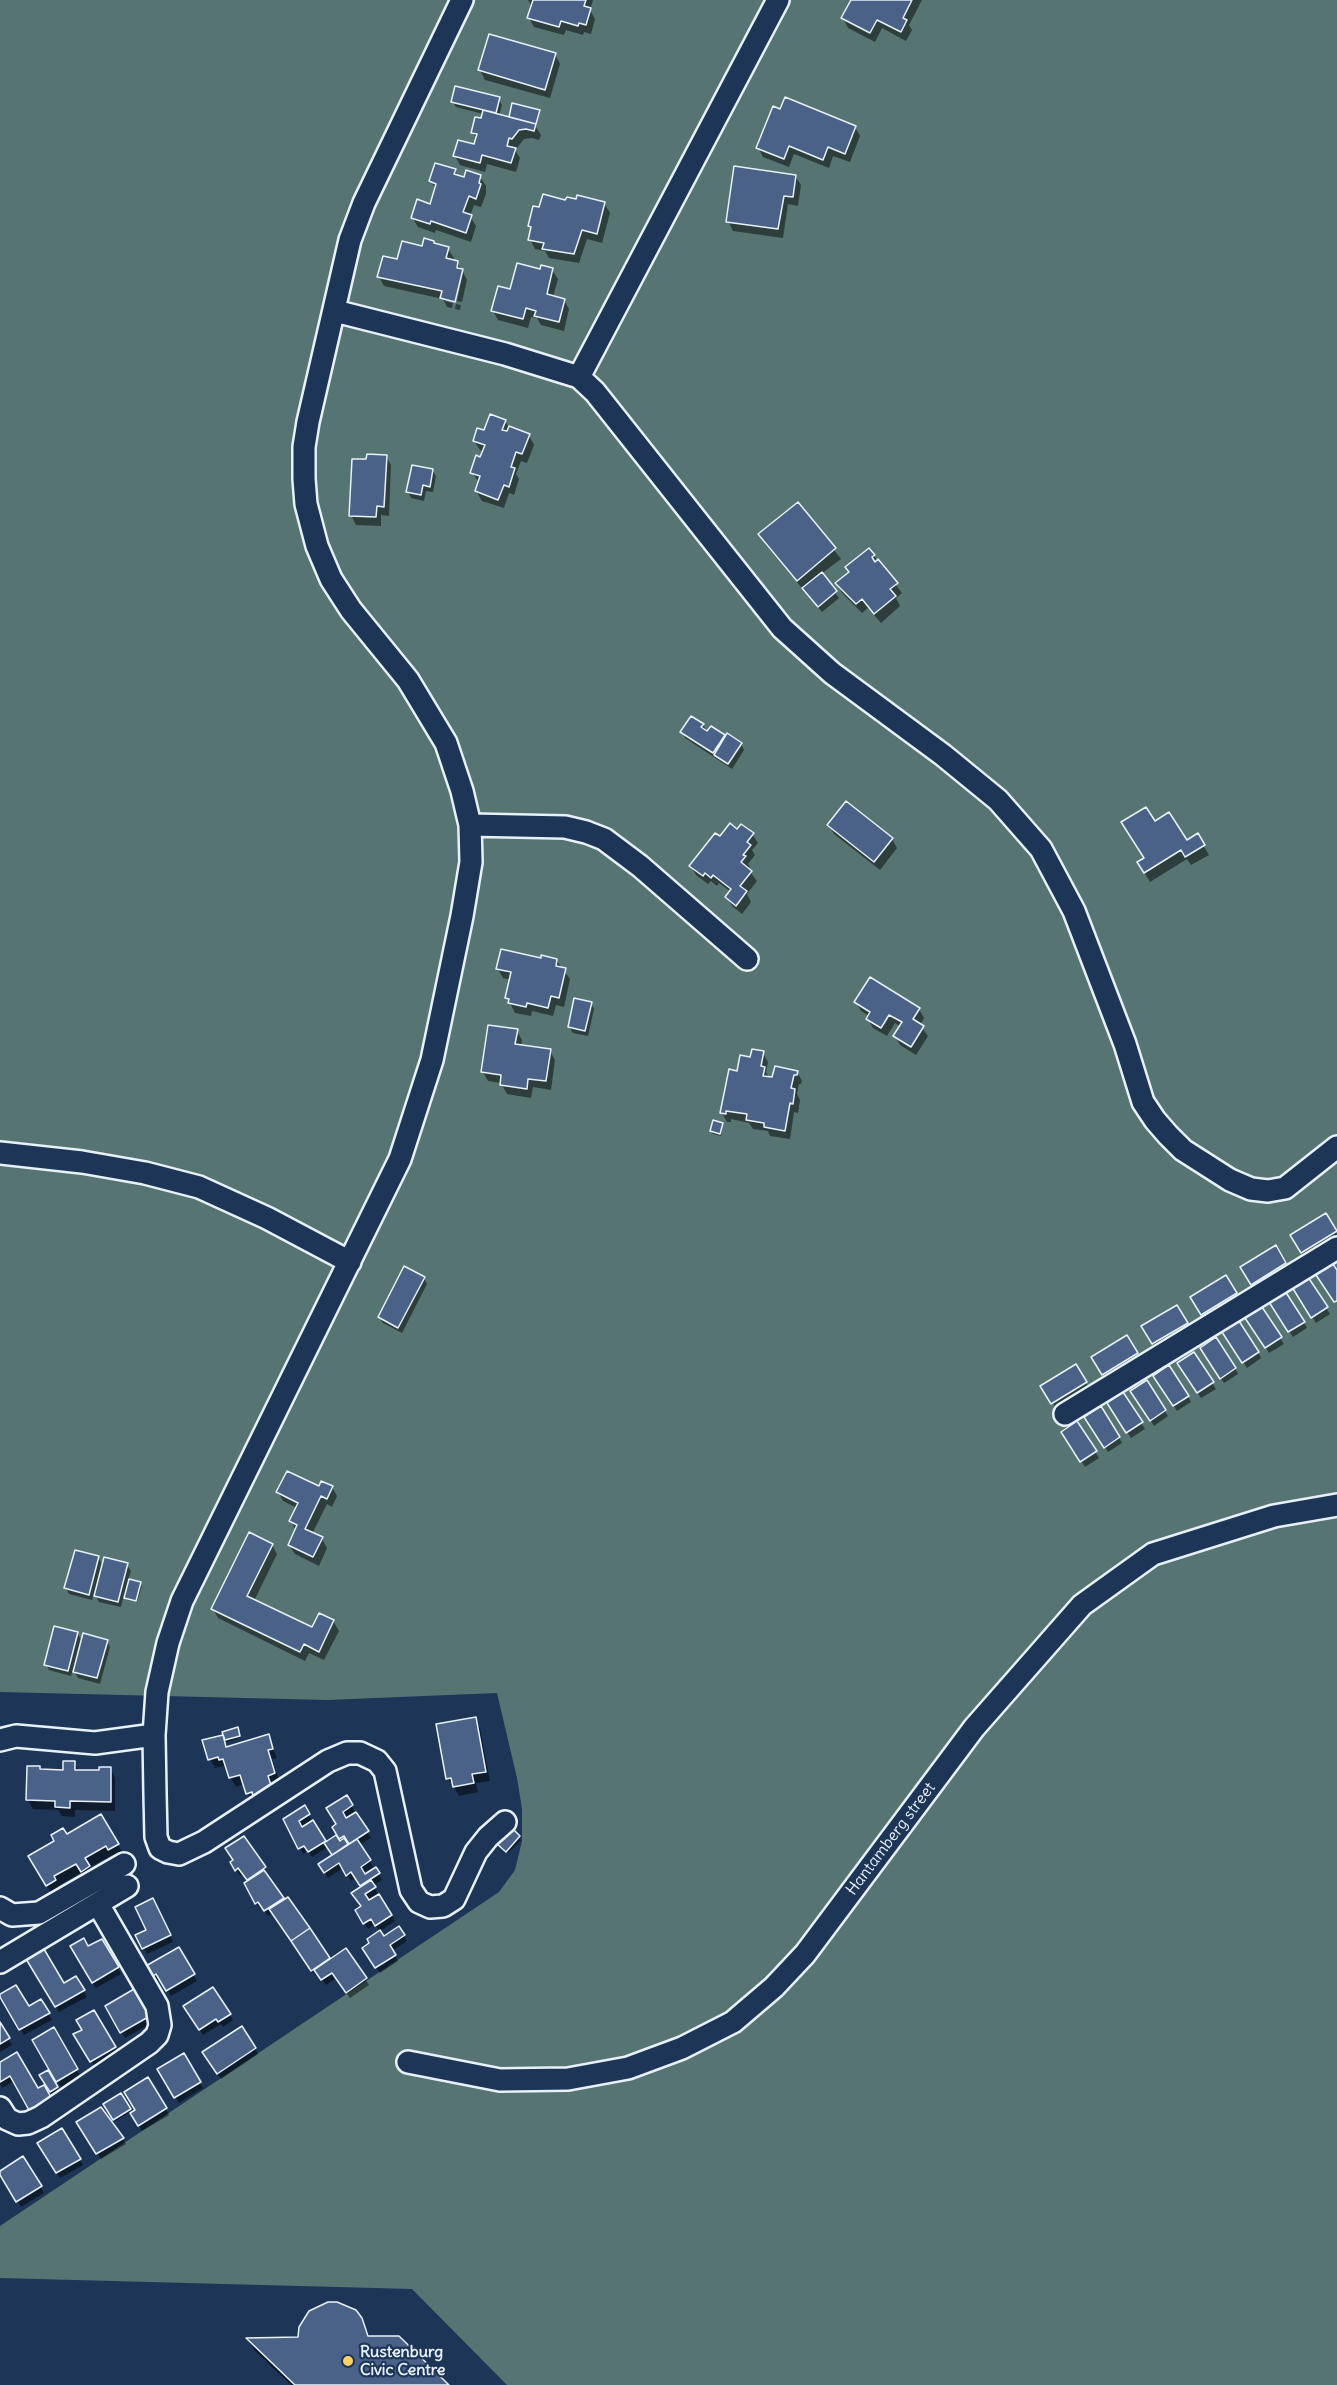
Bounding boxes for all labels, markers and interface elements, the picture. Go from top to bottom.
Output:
street label: Hantamberg street [842,1779,940,1899]
place label: Rustenburg Civic Centre [360,2342,445,2380]
marker: Rustenburg Civic Centre [341,2354,355,2368]

